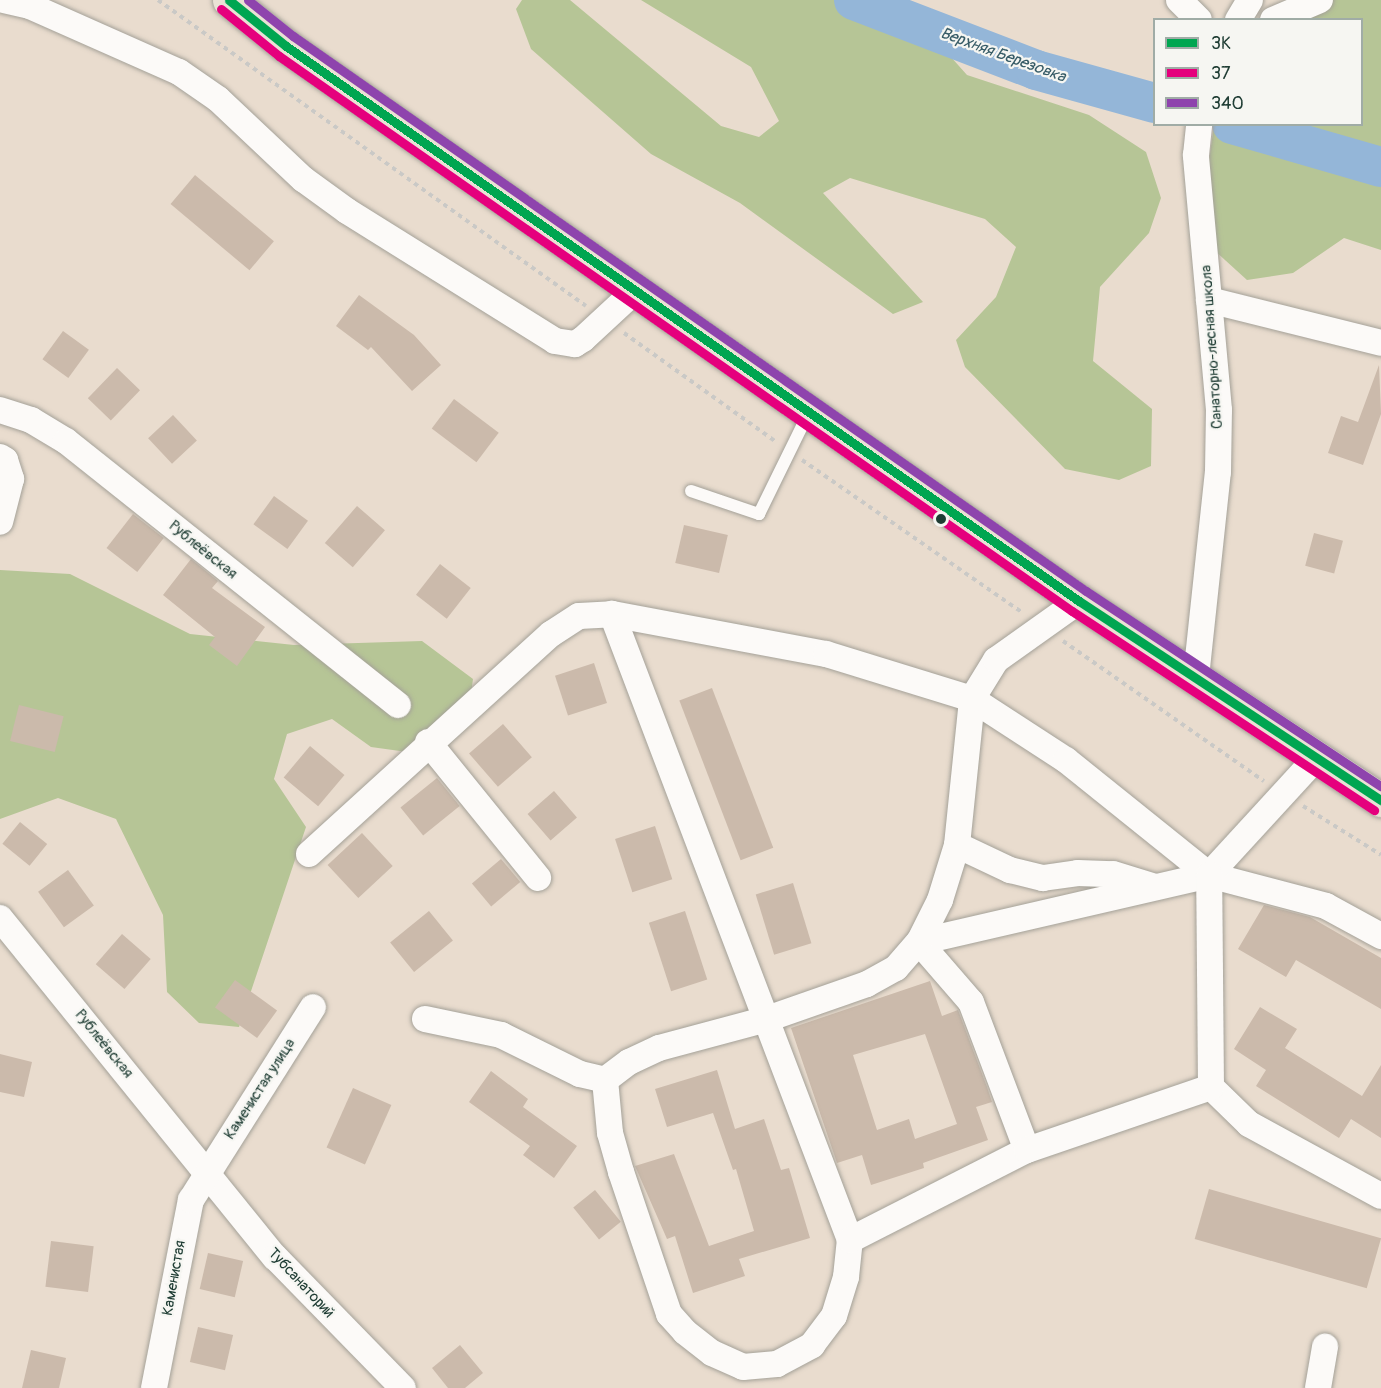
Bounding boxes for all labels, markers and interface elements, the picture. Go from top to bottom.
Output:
legend [1153,18,1363,126]
water label: Верхняя Березовка [938,23,1068,87]
text: 3К [1211,32,1231,55]
text: 37 [1211,62,1231,85]
text: 340 [1211,92,1244,115]
street label: Санаторно-лесная школа [1197,264,1227,430]
unlabelled marker [935,513,947,525]
street label: Рублеёвская [165,517,241,583]
street label: Рублеёвская [71,1006,137,1082]
street label: Каменистая улица [221,1035,299,1143]
street label: Каменистая [159,1239,189,1317]
street label: Тубсанаторий [264,1244,338,1322]

